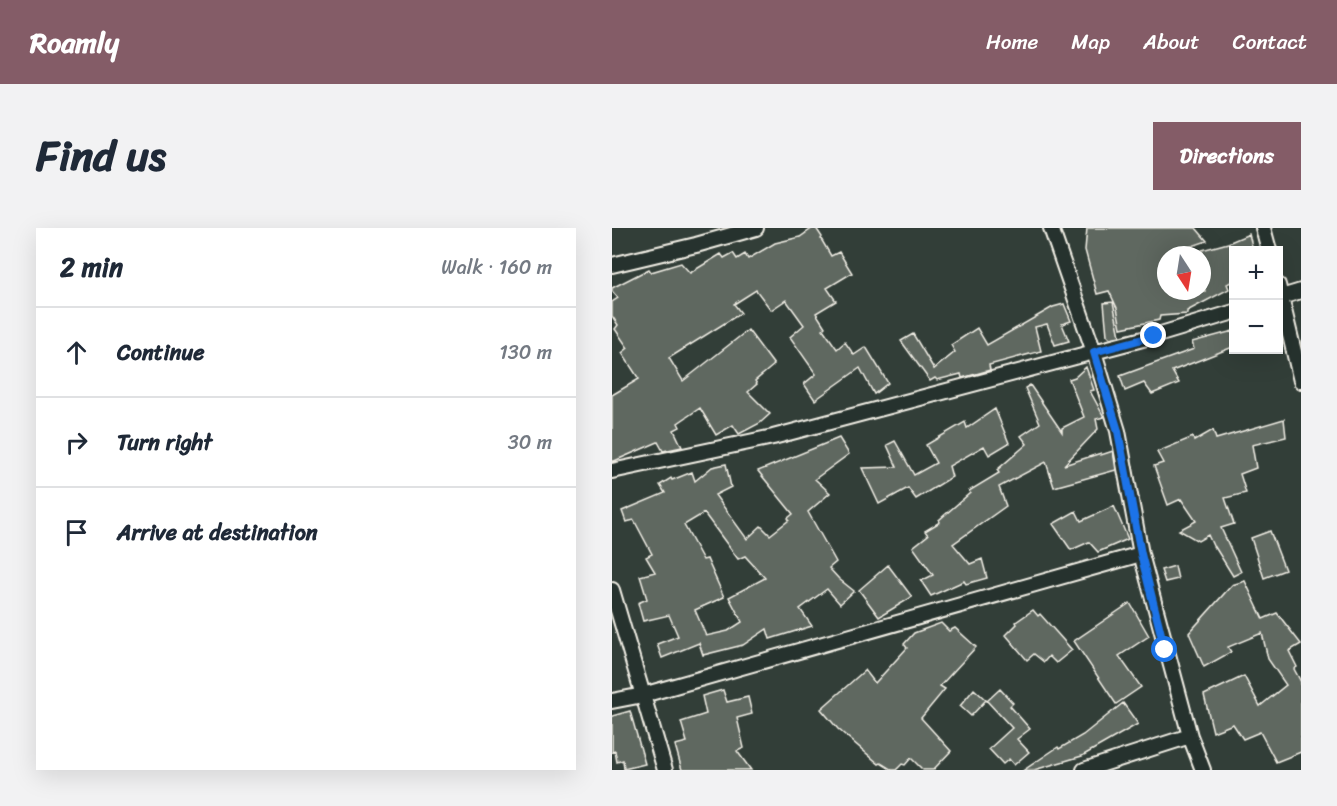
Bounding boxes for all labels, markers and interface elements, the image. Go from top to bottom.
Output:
text: Roamly [30,18,119,67]
text: Home [986,23,1038,61]
text: Map [1071,23,1110,61]
text: About [1143,23,1200,61]
text: Contact [1233,23,1307,61]
text: Find us [36,119,166,193]
button: Directions [1153,122,1301,190]
text: 2 min [60,244,123,290]
north arrow [1157,246,1211,300]
map controls [1229,246,1283,354]
button: + [1229,246,1283,300]
text: Walk · 160 m [441,250,552,285]
button: − [1229,300,1283,354]
route end [1140,322,1166,348]
text: Continue [117,333,205,372]
text: 130 m [499,335,552,370]
icon: ahead [60,336,93,369]
text: Turn right [117,423,212,462]
text: 30 m [508,425,552,460]
icon: right [60,426,93,459]
text: Arrive at destination [117,513,318,552]
icon: arrive [60,516,93,549]
route start [1151,636,1177,662]

